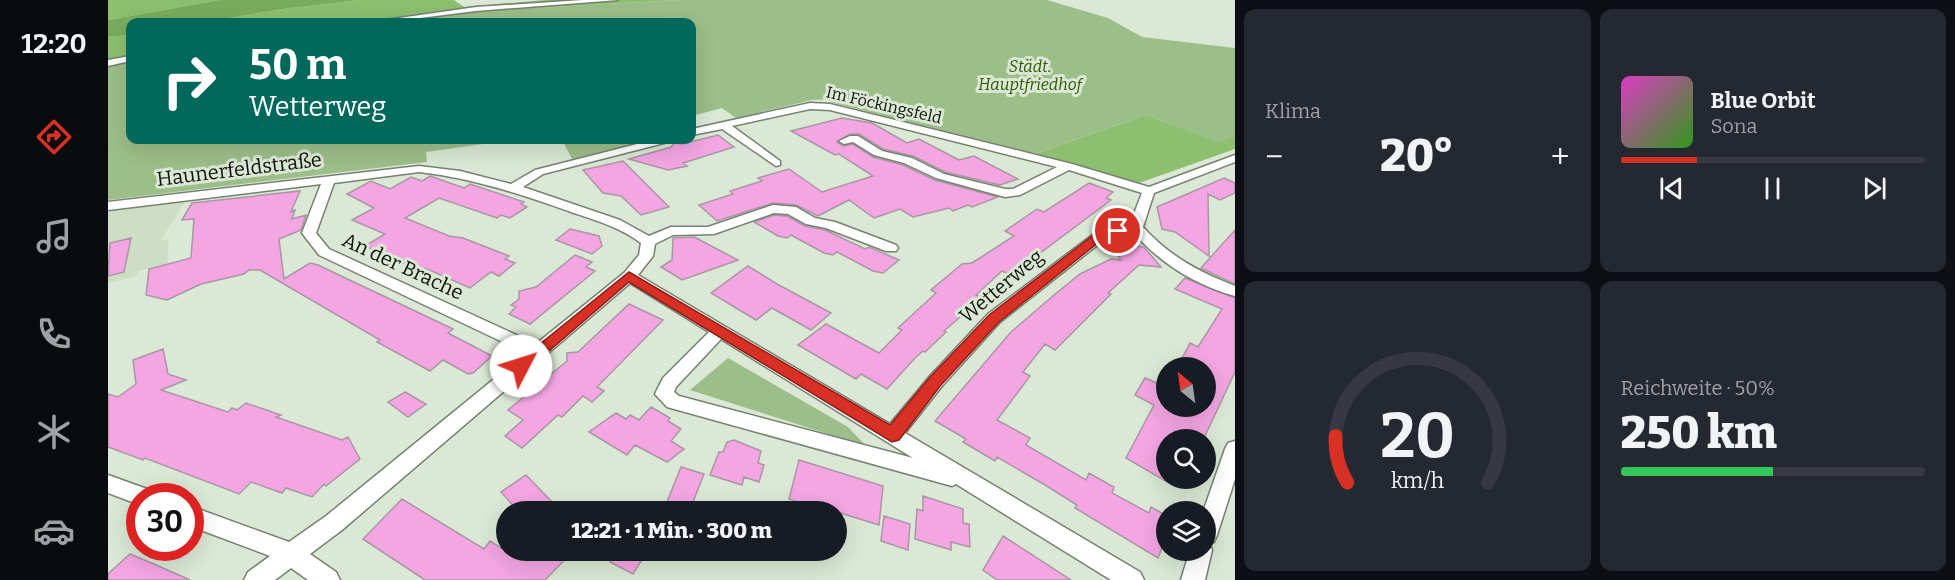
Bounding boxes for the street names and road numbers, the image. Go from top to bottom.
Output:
street label: Im Föckingsfeld [824,82,944,128]
street label: Haunerfeldstraße [155,147,323,191]
street label: An der Brache [339,227,467,305]
street label: Wetterweg [954,244,1048,328]

